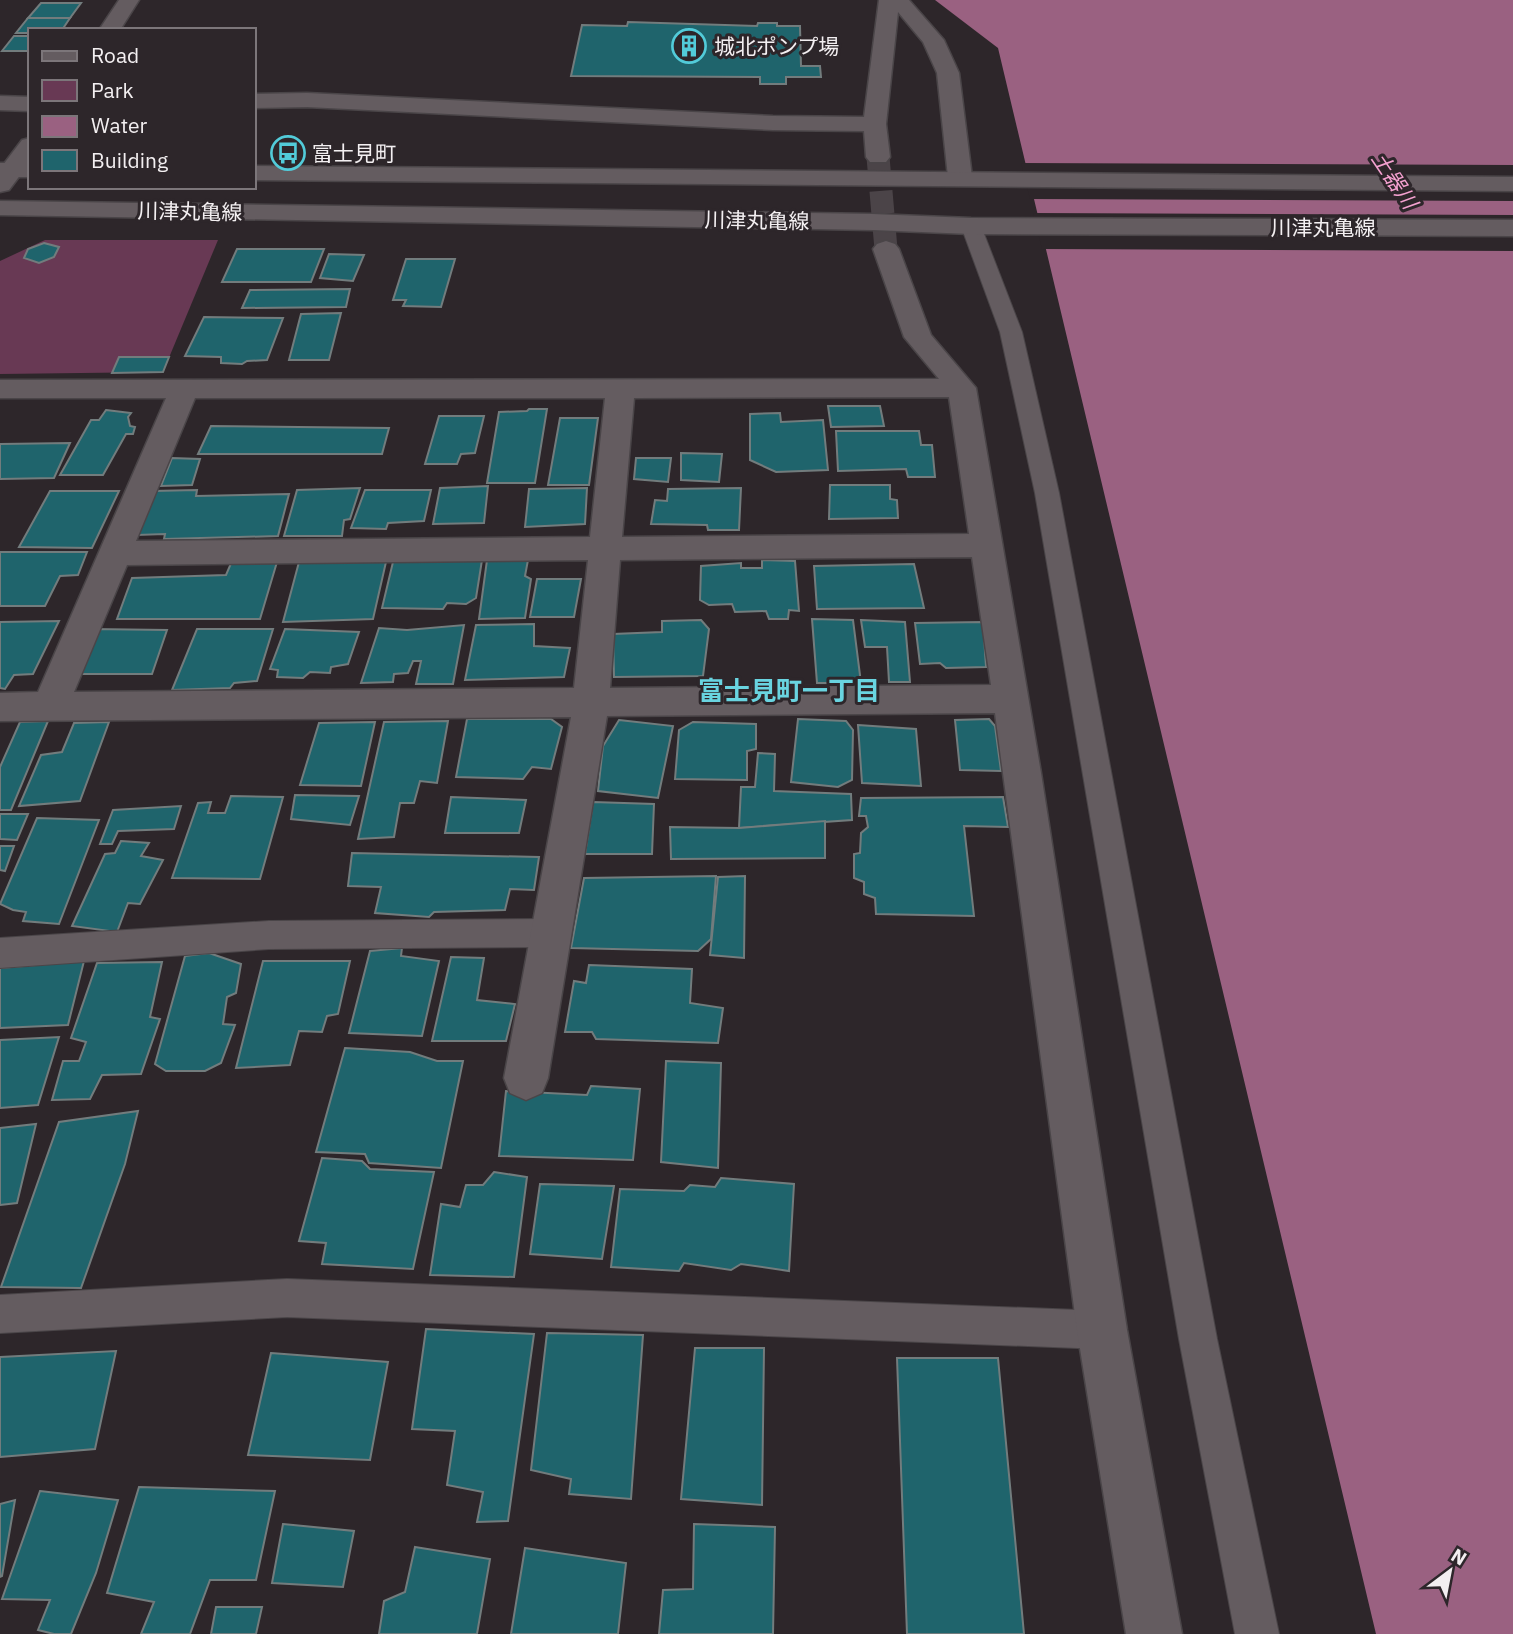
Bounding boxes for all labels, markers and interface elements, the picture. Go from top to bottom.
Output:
building icon: 城北ポンプ場 [670,27,708,65]
legend [28,28,256,189]
place label: 城北ポンプ場 [714,32,839,60]
text: Road [91,41,139,69]
text: Park [91,76,134,104]
text: Water [91,111,148,139]
bus stop icon: 富士見町 [269,134,307,172]
place label: 富士見町 [312,139,396,167]
text: Building [91,146,168,174]
water label: 土器川 [1366,146,1425,216]
street label: 川津丸亀線 [137,196,243,226]
street label: 川津丸亀線 [704,205,810,235]
street label: 川津丸亀線 [1271,213,1376,241]
district label: 富士見町一丁目 [698,673,880,707]
north arrow [1415,1536,1485,1606]
text: N [1447,1543,1471,1570]

